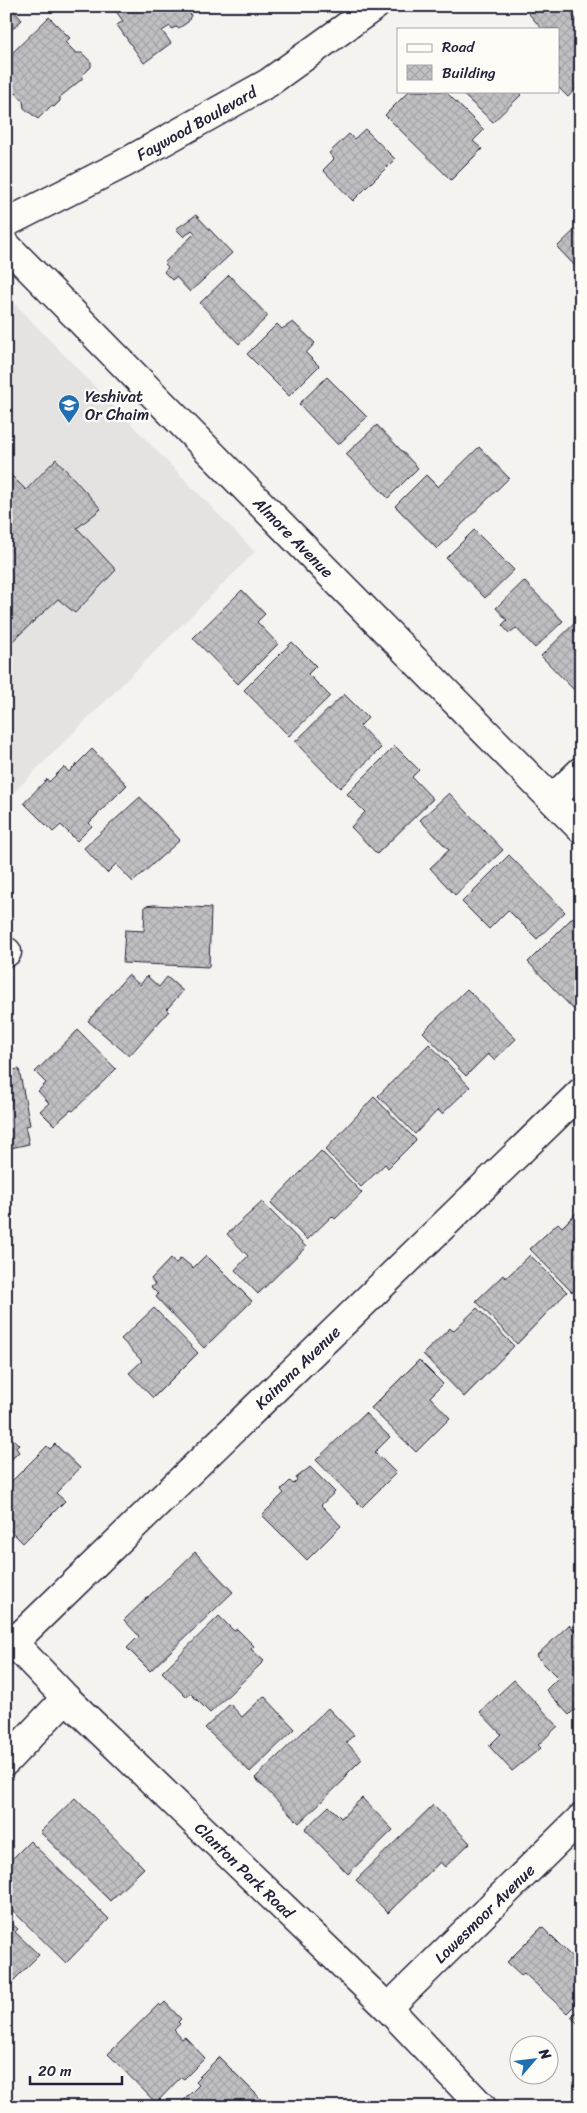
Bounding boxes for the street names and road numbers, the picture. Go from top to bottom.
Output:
street label: Faywood Boulevard [131,77,263,168]
street label: Almore Avenue [246,489,341,585]
street label: Kainona Avenue [247,1318,347,1416]
street label: Clanton Park Road [188,1814,303,1927]
street label: Lowesmoor Avenue [427,1856,542,1970]

